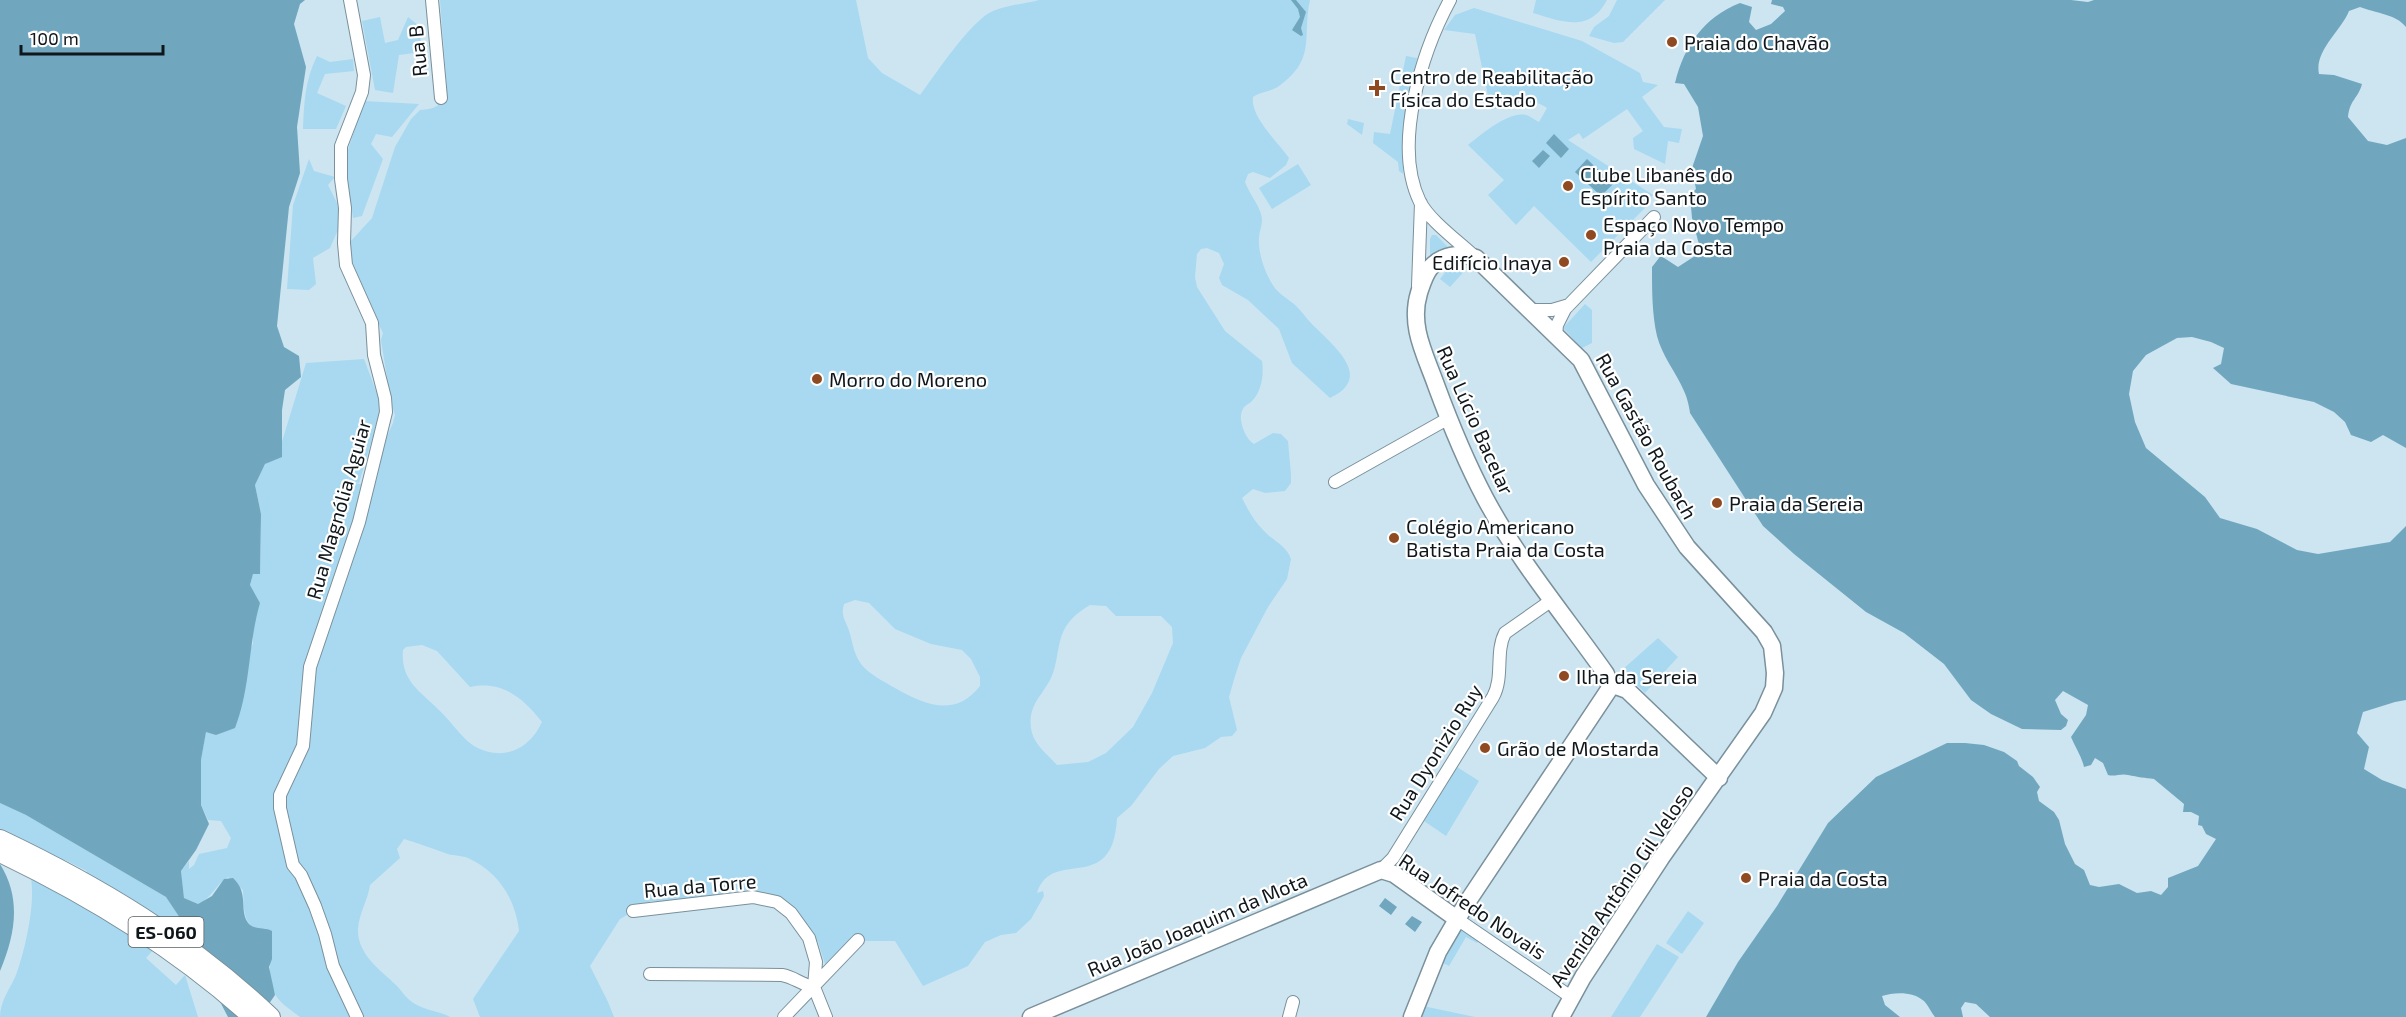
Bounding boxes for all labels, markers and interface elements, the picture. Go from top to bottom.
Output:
scale bar [21,18,164,56]
street label: Rua B [403,24,431,78]
text: 100 m [30,27,79,49]
place label: Praia do Chavão [1684,30,1829,54]
marker: Praia do Chavão [1665,35,1679,49]
place label: Centro de Reabilitação Física do Estado [1390,64,1594,111]
marker: Centro de Reabilitação Física do Estado [1368,79,1386,97]
place label: Clube Libanês do Espírito Santo [1580,162,1733,209]
marker: Clube Libanês do Espírito Santo [1561,179,1575,193]
place label: Espaço Novo Tempo Praia da Costa [1603,212,1784,259]
marker: Espaço Novo Tempo Praia da Costa [1584,228,1598,242]
place label: Edifício Inaya [1432,250,1552,274]
marker: Edifício Inaya [1557,255,1571,269]
street label: Rua Lúcio Bacelar [1432,342,1520,498]
street label: Rua Gastão Roubach [1591,349,1703,523]
place label: Morro do Moreno [829,367,987,391]
marker: Morro do Moreno [810,372,824,386]
street label: Rua Magnólia Aguiar [301,416,375,602]
place label: Praia da Sereia [1729,491,1864,515]
marker: Praia da Sereia [1710,496,1724,510]
place label: Colégio Americano Batista Praia da Costa [1406,514,1605,561]
marker: Colégio Americano Batista Praia da Costa [1387,531,1401,545]
place label: Ilha da Sereia [1576,664,1698,688]
marker: Ilha da Sereia [1557,669,1571,683]
street label: Rua Dyonizio Ruy [1383,679,1487,825]
place label: Grão de Mostarda [1497,736,1659,760]
marker: Grão de Mostarda [1478,741,1492,755]
street label: Avenida Antônio Gil Veloso [1544,779,1698,991]
street label: Rua Jofredo Novais [1395,848,1551,964]
place label: Praia da Costa [1758,866,1888,890]
street label: Rua João Joaquim da Mota [1083,867,1311,981]
street label: Rua da Torre [643,868,757,902]
marker: Praia da Costa [1739,871,1753,885]
road number: ES-060 [128,917,204,947]

